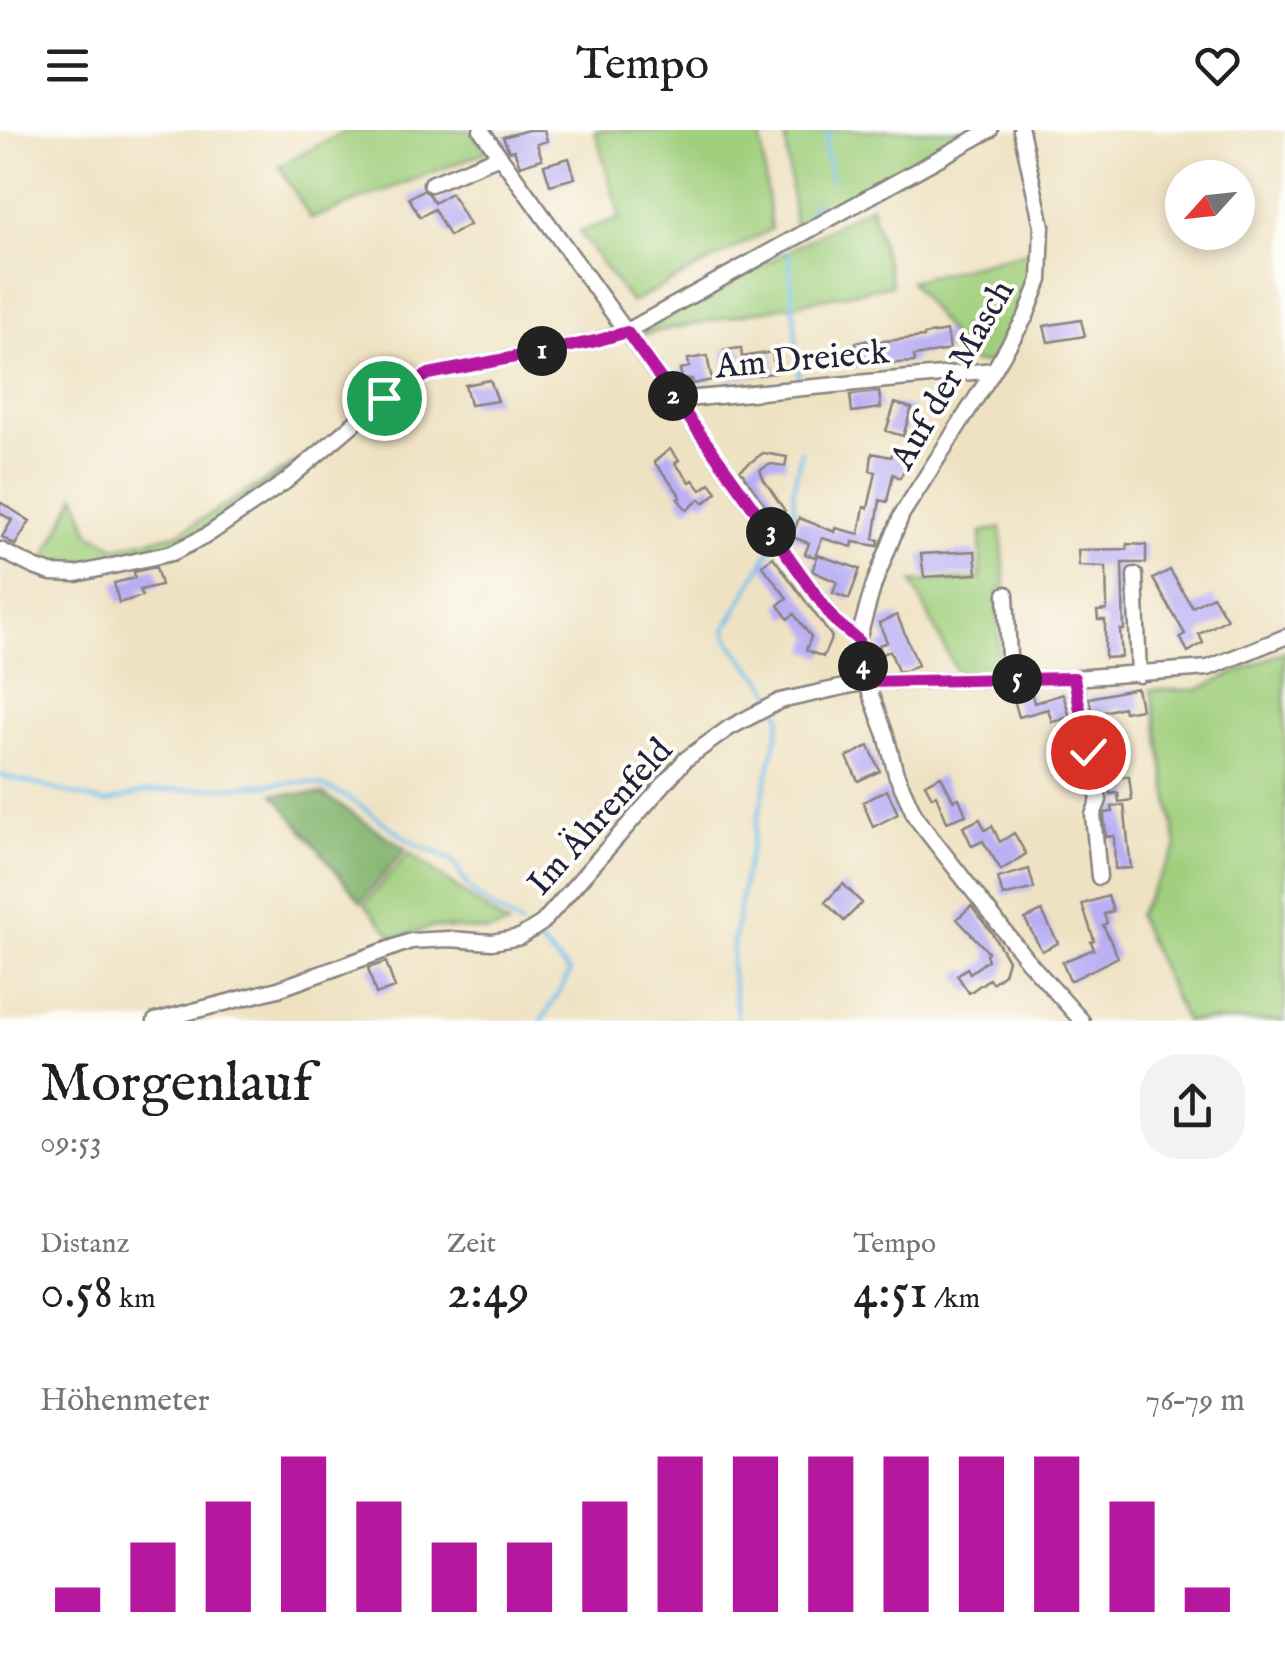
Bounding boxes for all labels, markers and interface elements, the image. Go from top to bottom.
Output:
text: Tempo [576,37,709,94]
icon: menu [40,38,95,93]
icon: heart [1190,38,1245,93]
north arrow [1165,160,1255,250]
map controls [1165,160,1255,250]
street label: Auf der Masch [880,272,1026,479]
pin: 1 [517,326,567,376]
street label: Am Dreieck [712,330,891,391]
text: 1 [537,333,547,368]
pin [342,356,427,441]
icon: arrive [357,371,412,426]
pin: 2 [648,371,698,421]
text: 2 [666,378,680,413]
pin: 3 [746,507,796,557]
text: 3 [766,514,776,549]
pin: 4 [838,641,888,691]
text: 4 [856,648,870,683]
pin: 5 [992,654,1042,704]
text: 5 [1012,661,1022,696]
pin [1046,710,1131,795]
icon: check [1061,725,1116,780]
street label: Im Ährenfeld [518,729,683,906]
text: Morgenlauf [40,1050,313,1120]
button: share [1140,1054,1245,1159]
text: 09:53 [40,1123,102,1164]
text: Distanz [40,1227,129,1262]
text: Zeit [447,1227,496,1262]
text: Tempo [853,1227,936,1262]
text: 0.58 [40,1262,113,1325]
text: 2:49 [447,1262,530,1325]
text: 4:51 [853,1262,928,1325]
text: km [113,1282,156,1317]
text: /km [928,1282,980,1317]
text: Höhenmeter [40,1381,209,1422]
text: 76–79 m [1145,1381,1245,1422]

